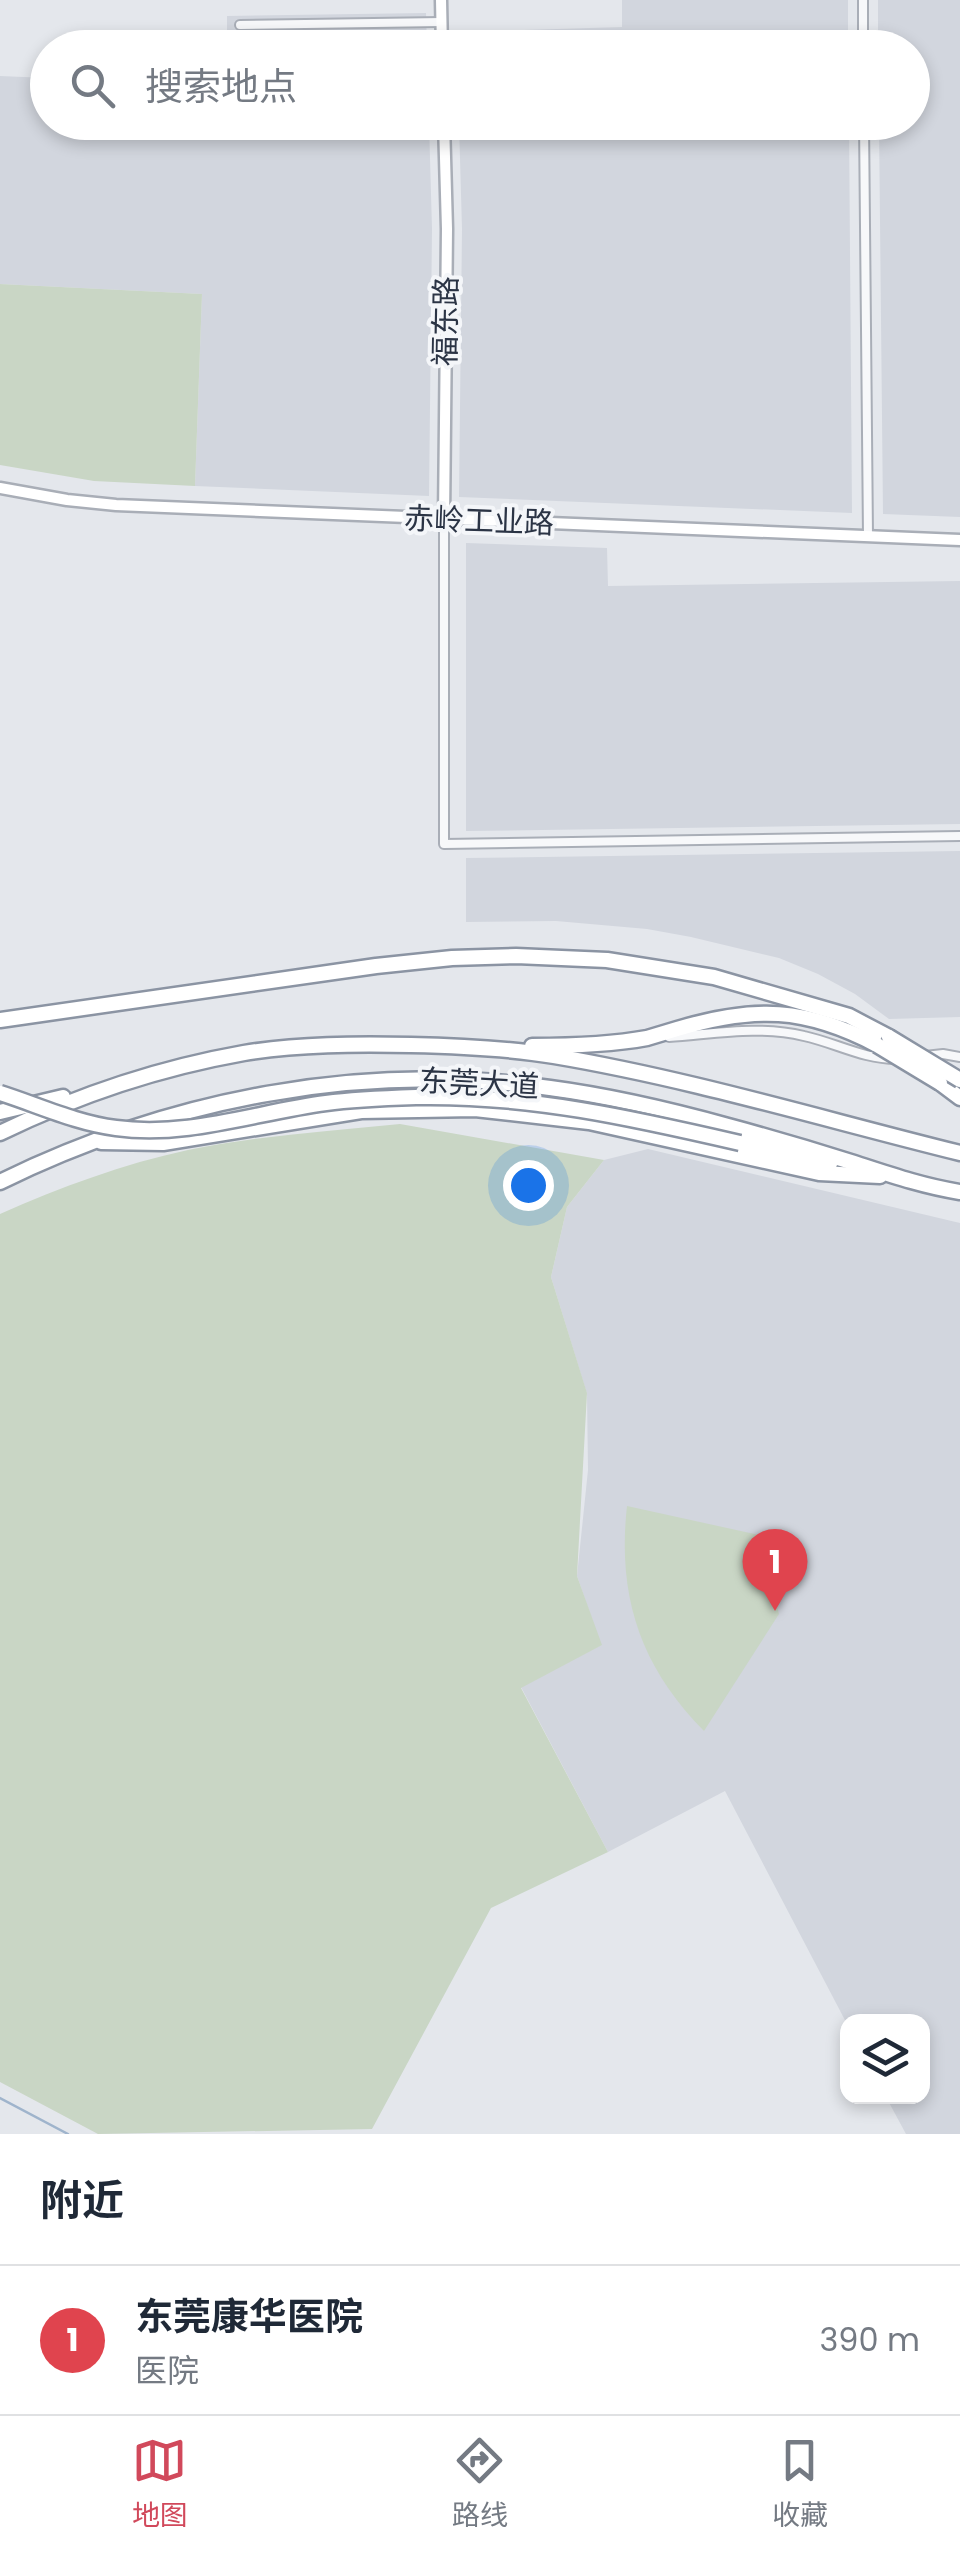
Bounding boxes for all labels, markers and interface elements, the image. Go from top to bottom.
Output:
search box [30,30,930,140]
icon: search [65,58,120,113]
text: 搜索地点 [145,60,297,113]
street label: 福东路 [423,276,468,366]
street label: 赤岭工业路 [403,496,555,545]
street label: 东莞大道 [418,1059,540,1108]
your location [503,1160,554,1211]
pin: 1 [742,1528,808,1611]
map controls [840,2014,930,2104]
button: layers [840,2014,930,2104]
text: 附近 [40,2171,124,2230]
text: 东莞康华医院 [135,2290,363,2343]
text: 1 [66,2317,79,2362]
text: 390 m [819,2317,920,2362]
text: 医院 [135,2348,199,2393]
tab: 地图 [132,2433,188,2537]
tab: 路线 [452,2433,508,2537]
tab: 收藏 [772,2433,828,2537]

